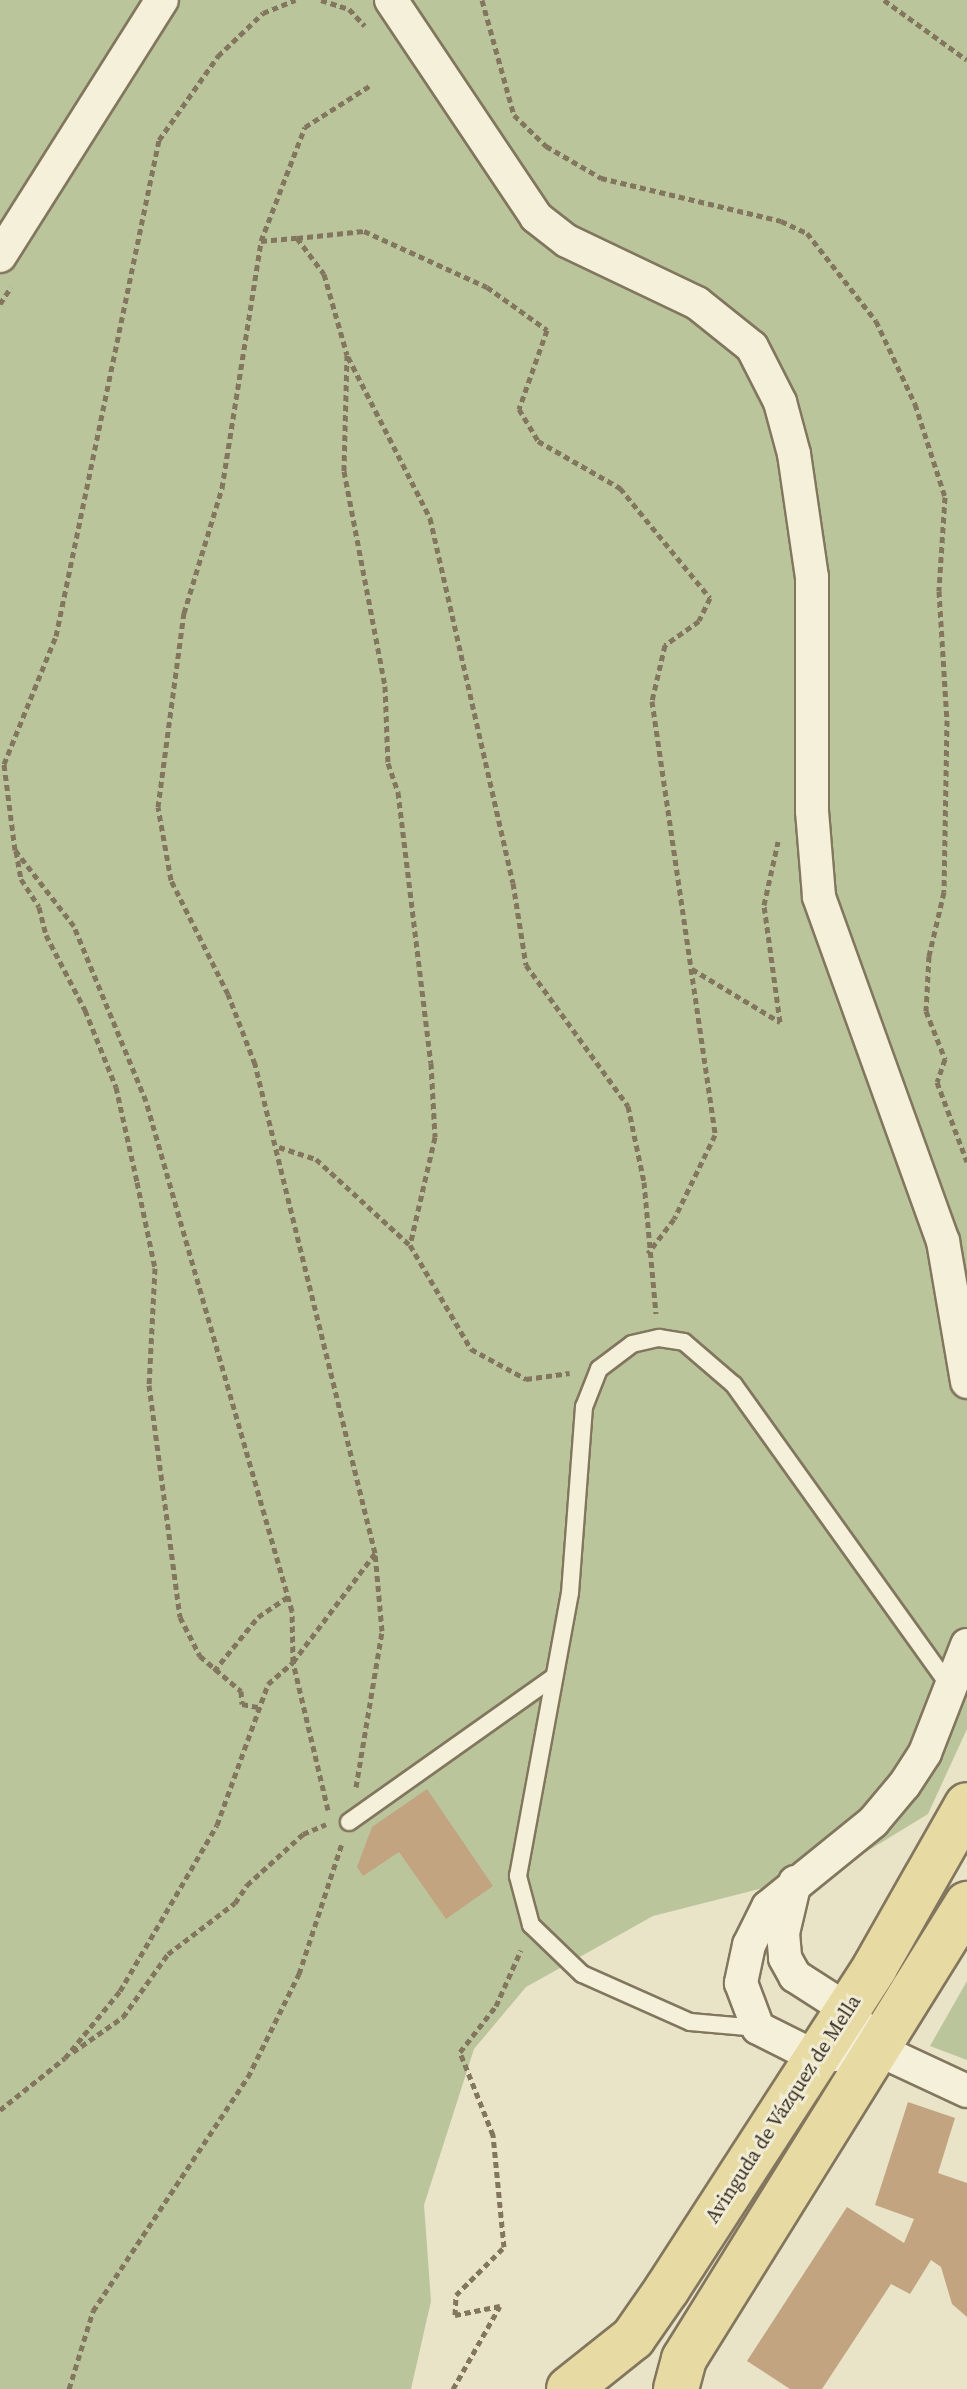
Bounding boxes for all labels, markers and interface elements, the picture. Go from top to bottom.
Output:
street label: Avinguda de Vázquez de Mella [700,1990,866,2228]

